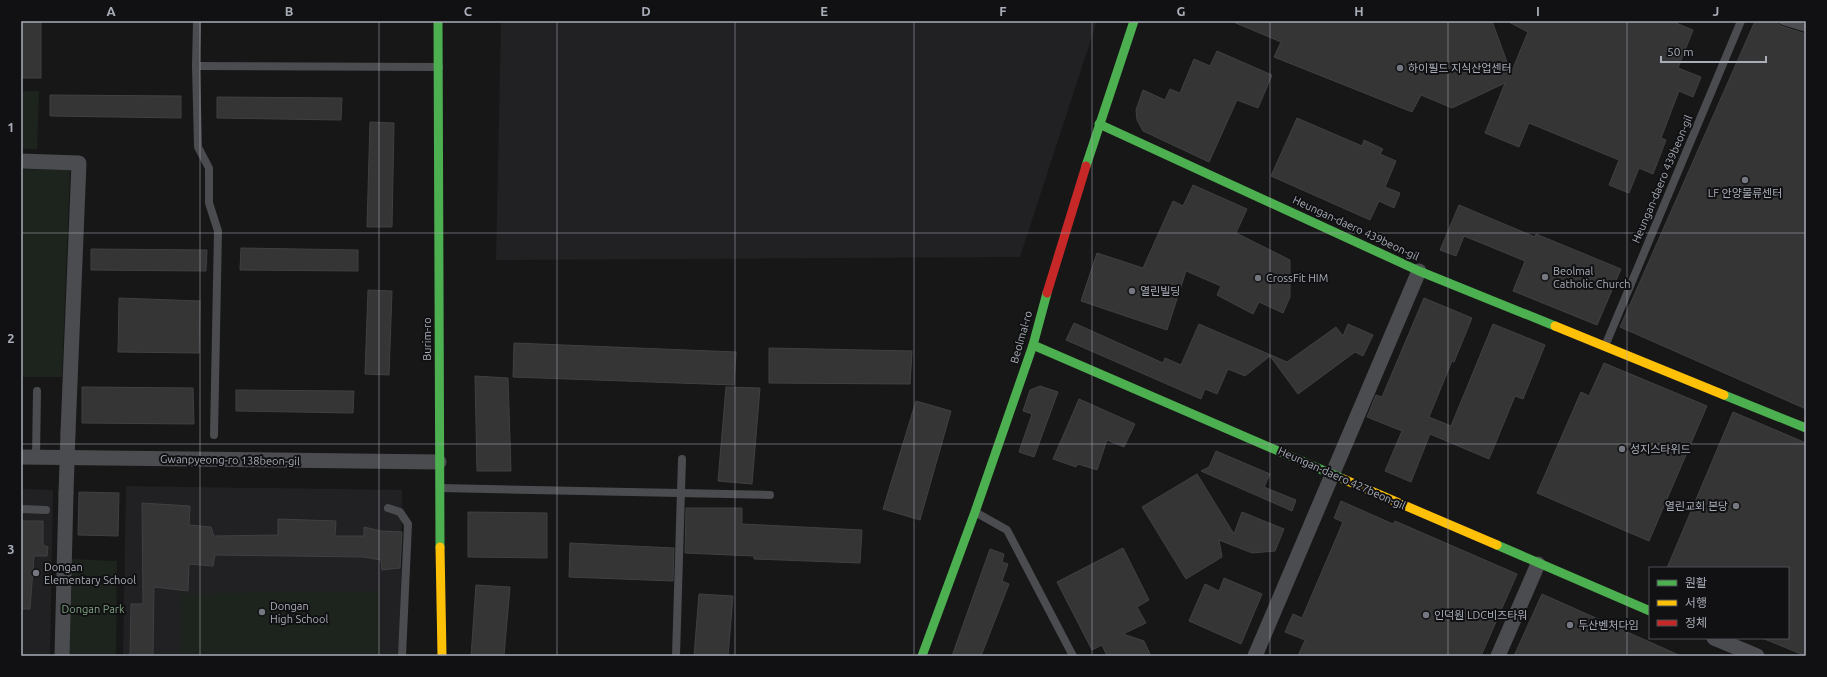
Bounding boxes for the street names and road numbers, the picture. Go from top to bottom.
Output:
street label: Heungan-daero 439beon-gil [1630,113,1695,245]
street label: Heungan-daero 439beon-gil [1291,193,1421,263]
street label: Beolmal-ro [1008,309,1034,365]
street label: Burim-ro [421,317,433,361]
street label: Heungan-daero 427beon-gil [1277,444,1408,512]
street label: Gwanpyeong-ro 138beon-gil [160,453,300,467]

